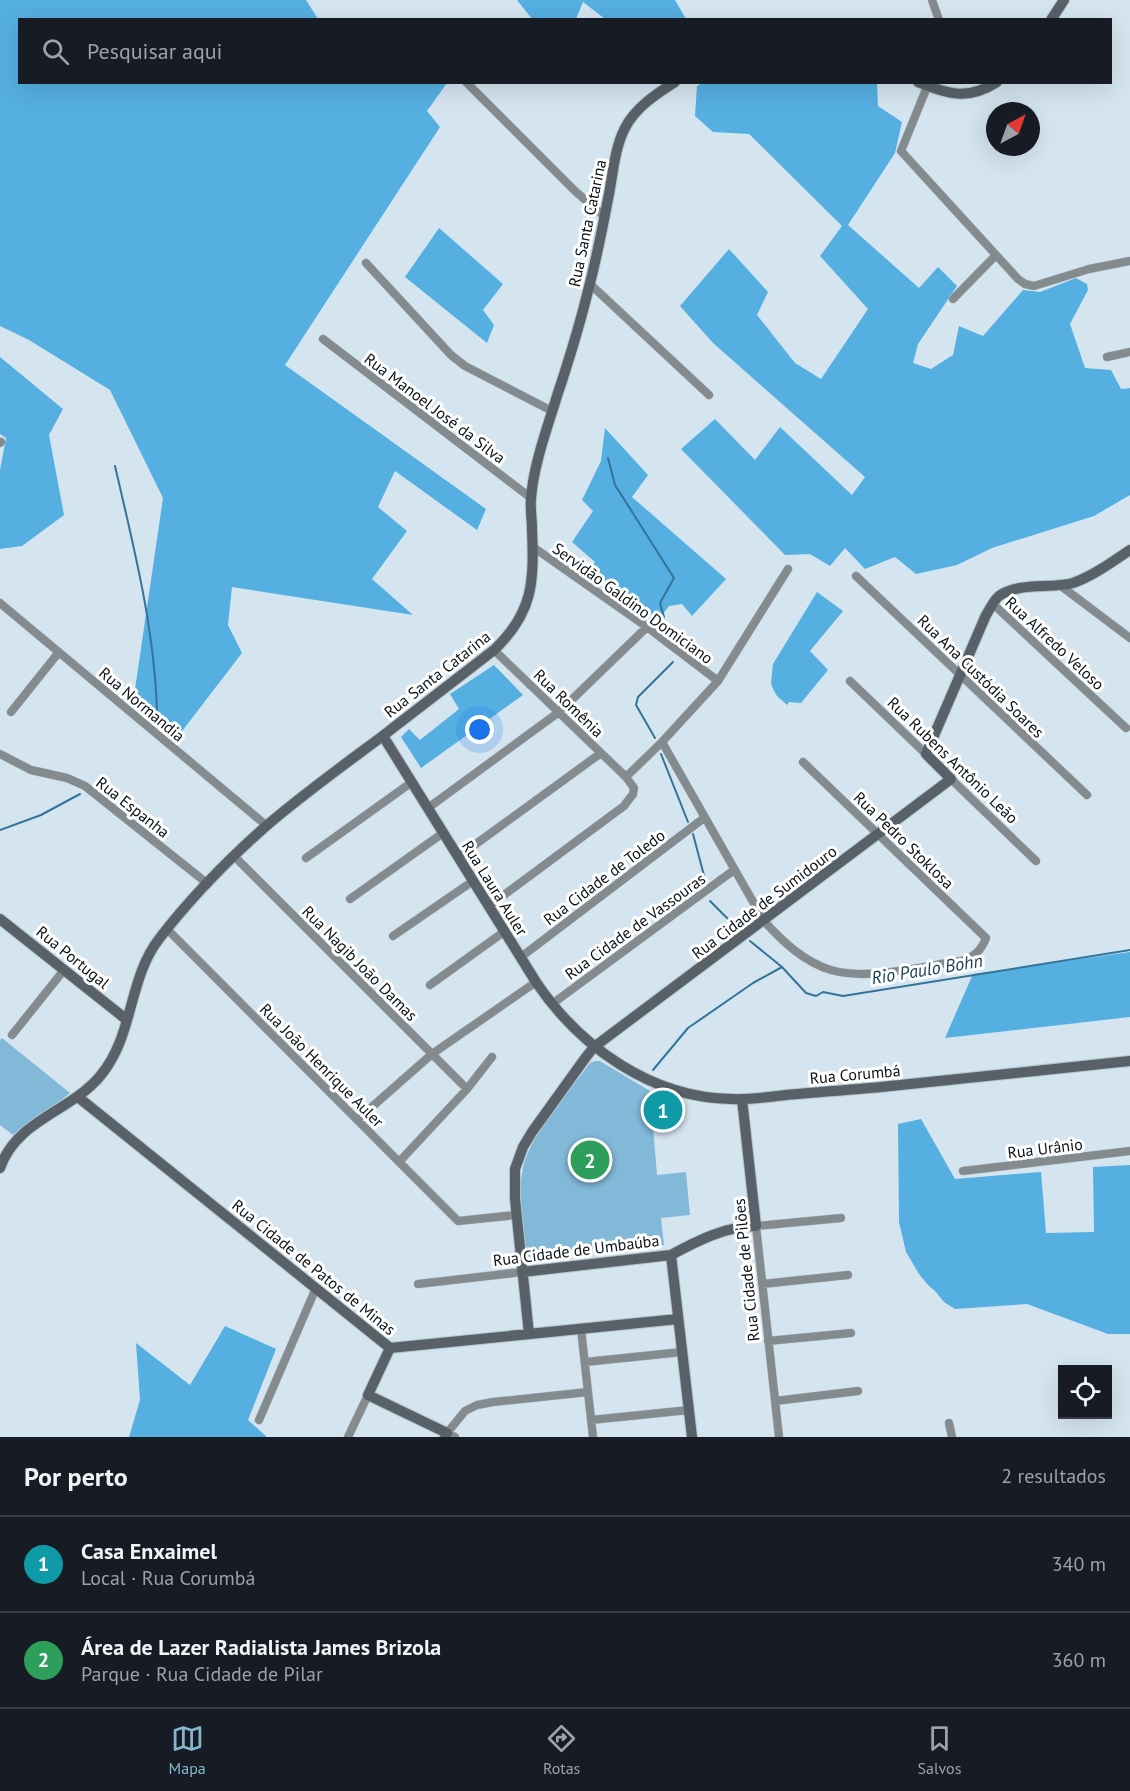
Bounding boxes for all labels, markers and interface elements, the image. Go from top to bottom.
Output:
search box [18,18,1112,84]
icon: search [39,35,72,68]
text: Pesquisar aqui [87,37,223,65]
north arrow [986,102,1040,156]
street label: Rua Santa Catarina [564,158,610,288]
street label: Rua Manoel José da Silva [361,348,509,468]
street label: Servidão Galdino Domiciano [549,538,717,668]
street label: Rua Alfredo Veloso [1001,592,1109,694]
street label: Rua Ana Custódia Soares [913,610,1049,742]
street label: Rua Santa Catarina [380,626,494,722]
street label: Rua Normandia [95,662,189,746]
street label: Rua Romênia [530,665,608,741]
street label: Rua Rubens Antônio Leão [883,692,1023,828]
your location [465,715,494,744]
street label: Rua Espanha [92,772,174,842]
street label: Rua Pedro Stoklosa [850,787,958,893]
street label: Rua Cidade de Toledo [539,825,669,929]
street label: Rua Laura Auler [458,837,532,940]
street label: Rua Cidade de Sumidouro [688,841,840,963]
street label: Rua Cidade de Vassouras [561,868,709,984]
street label: Rua Nagib João Damas [298,901,422,1025]
street label: Rua Portugal [32,921,114,993]
water label: Rio Paulo Bohn [870,949,984,989]
street label: Rua João Henrique Auler [256,999,388,1131]
street label: Rua Corumbá [809,1060,901,1088]
pin: 1 [644,1088,682,1132]
street label: Rua Urânio [1006,1133,1084,1163]
pin: 2 [570,1138,610,1182]
street label: Rua Cidade de Patos de Minas [228,1195,400,1339]
street label: Rua Cidade de Pilões [729,1197,763,1342]
street label: Rua Cidade de Umbaúba [492,1230,660,1270]
map controls [1058,1365,1112,1419]
button: locate [1058,1365,1112,1419]
text: Por perto [24,1460,128,1493]
text: 2 resultados [1001,1463,1106,1489]
text: Casa Enxaimel [81,1537,217,1565]
text: 1 [38,1551,49,1577]
text: 340 m [1052,1551,1106,1577]
text: Local · Rua Corumbá [81,1565,255,1591]
text: Área de Lazer Radialista James Brizola [81,1633,441,1661]
text: 2 [38,1647,49,1673]
text: 360 m [1052,1647,1106,1673]
text: Parque · Rua Cidade de Pilar [81,1661,323,1687]
tab: Mapa [169,1722,206,1778]
tab: Rotas [543,1722,580,1778]
tab: Salvos [917,1722,961,1778]

